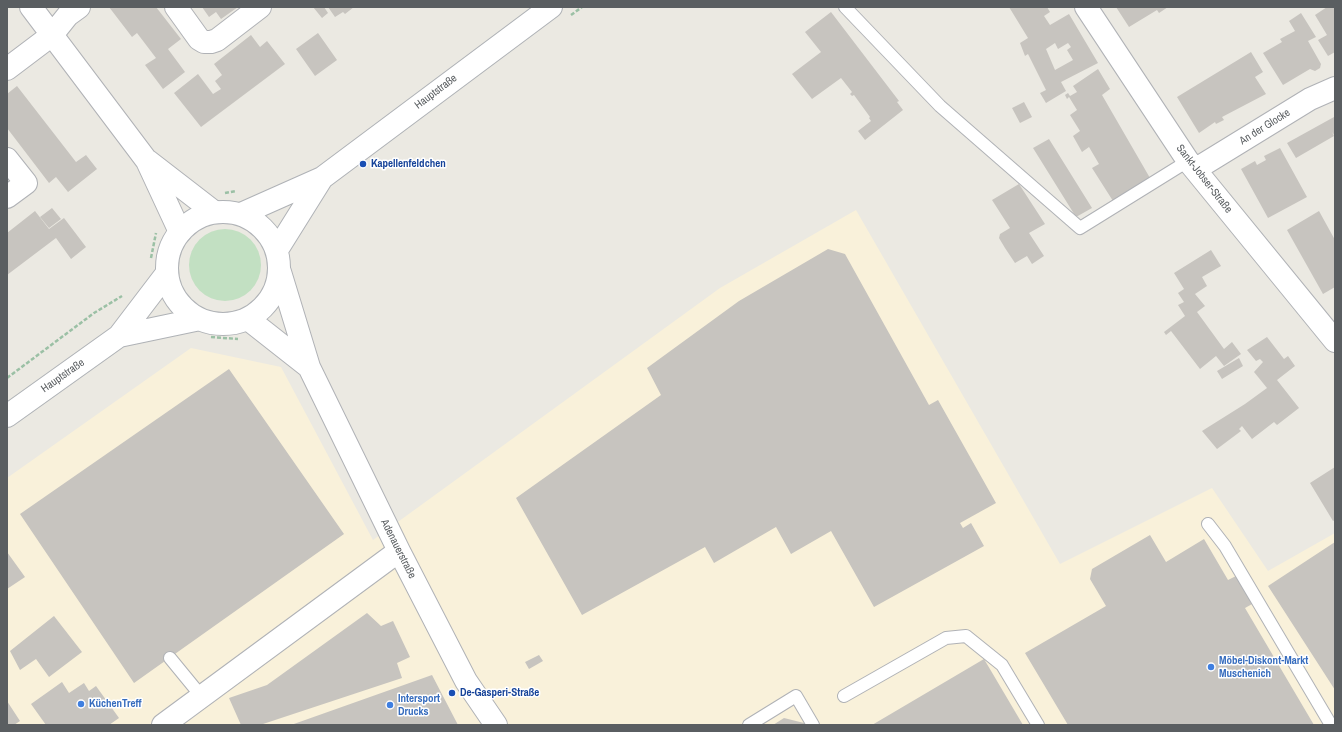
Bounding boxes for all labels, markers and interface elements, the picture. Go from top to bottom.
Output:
street label: Hauptstraße [412,72,460,112]
street label: An der Glocke [1237,106,1293,148]
street label: Sankt-Jobser-Straße [1173,142,1235,216]
place label: Kapellenfeldchen [371,157,446,171]
marker: Kapellenfeldchen [358,159,368,169]
street label: Hauptstraße [39,356,87,396]
street label: Adenauerstraße [377,517,419,581]
place label: Möbel-Diskont-Markt Muschenich [1219,654,1308,680]
marker: Möbel-Diskont-Markt Muschenich [1206,662,1216,672]
place label: De-Gasperi-Straße [460,686,539,700]
marker: De-Gasperi-Straße [447,688,457,698]
place label: Intersport Drucks [398,692,440,718]
place label: KüchenTreff [89,697,142,711]
marker: KüchenTreff [76,699,86,709]
marker: Intersport Drucks [385,700,395,710]

